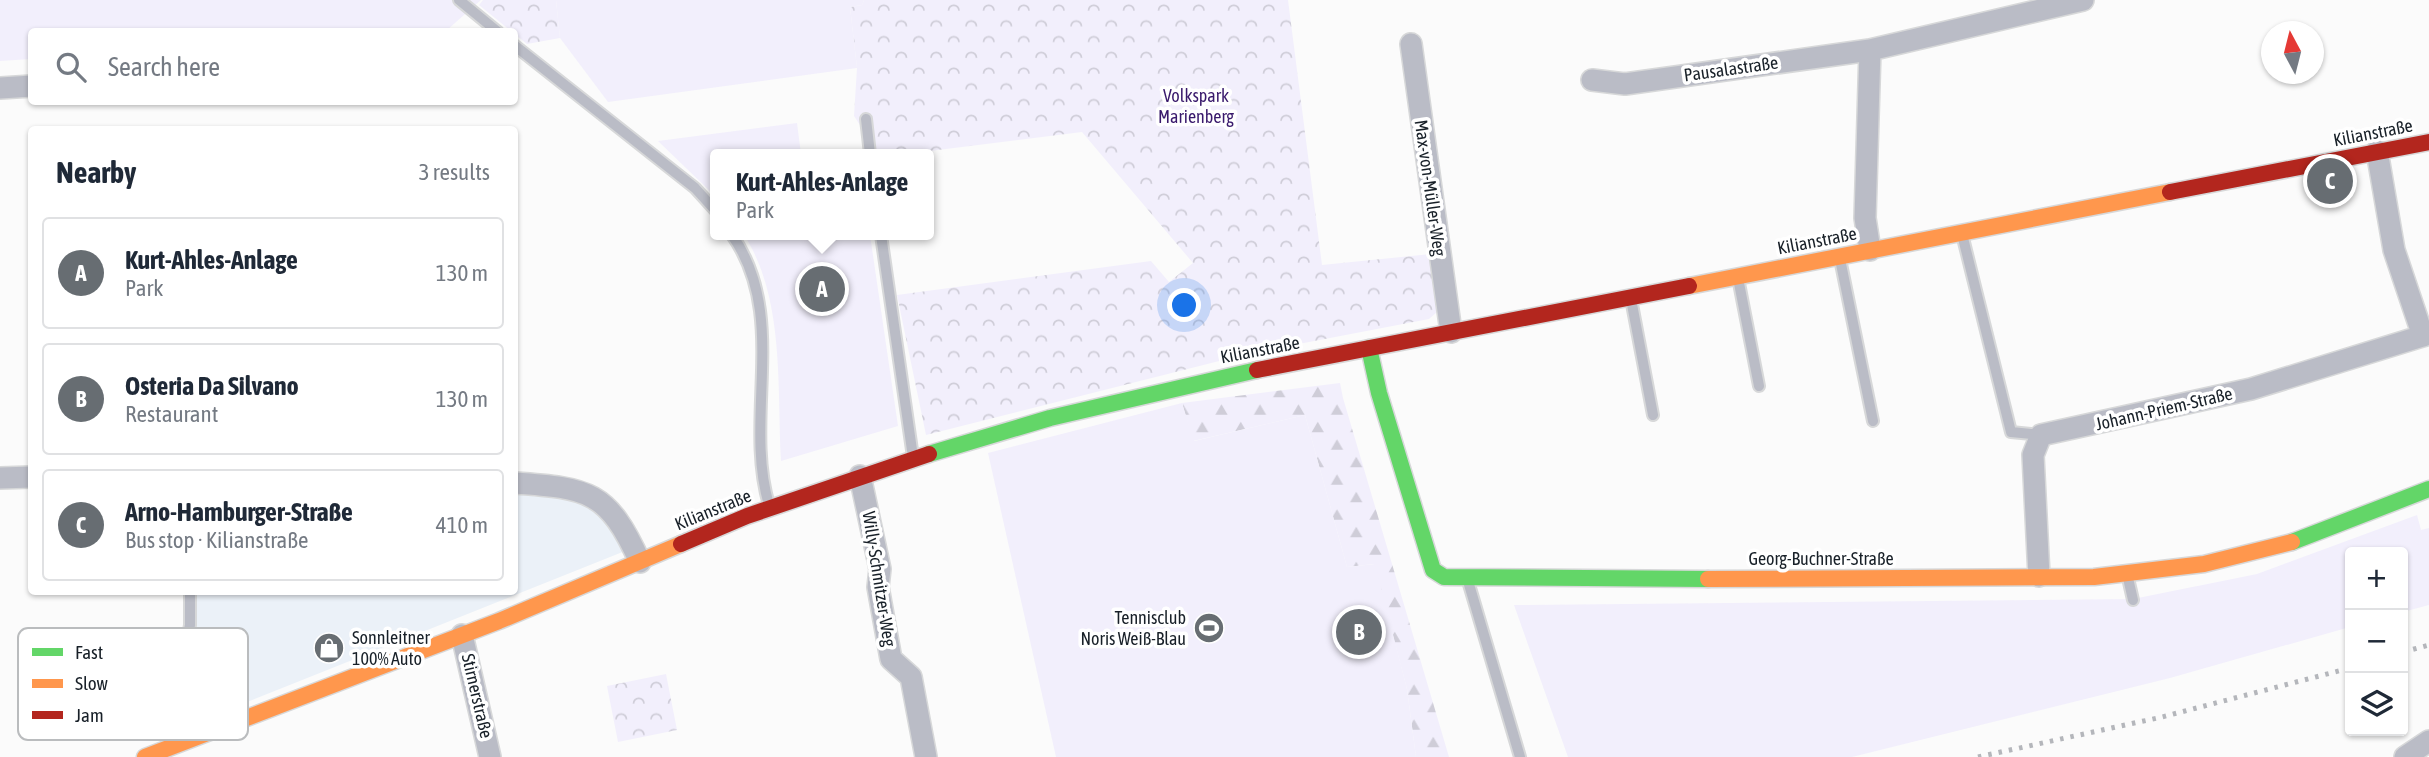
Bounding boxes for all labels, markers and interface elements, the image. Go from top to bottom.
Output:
north arrow [2261,21,2324,84]
search box [28,28,518,105]
icon: search [52,48,90,86]
text: Search here [108,52,220,82]
street label: Pausalastraße [1682,52,1779,86]
park label: Volkspark Marienberg [1158,85,1234,127]
street label: Kilianstraße [2331,115,2414,150]
street label: Max-von-Müller-Weg [1411,118,1451,258]
popup [710,149,934,240]
text: Nearby [56,155,136,189]
pin: C [2307,155,2353,207]
text: 3 results [419,159,490,185]
text: Kurt-Ahles-Anlage [736,167,908,197]
text: Park [736,197,774,223]
street label: Kilianstraße [1775,223,1858,258]
text: Kurt-Ahles-Anlage [125,245,298,275]
text: A [75,260,87,286]
text: 130 m [436,260,488,286]
pin: A [799,263,845,315]
text: Park [125,275,163,301]
your location [1167,288,1201,322]
street label: Kilianstraße [1218,332,1301,367]
text: Osteria Da Silvano [125,371,299,401]
street label: Johann-Priem-Straße [2093,383,2234,434]
text: B [76,386,86,412]
text: 130 m [436,386,488,412]
text: Restaurant [125,401,218,427]
street label: Kilianstraße [672,485,754,534]
text: Arno-Hamburger-Straße [125,497,353,527]
street label: Willy-Schmitzer-Weg [858,510,901,648]
text: C [76,512,86,538]
text: 410 m [436,512,488,538]
text: Bus stop · Kilianstraße [125,527,309,553]
map controls [2345,547,2408,736]
button: + [2345,547,2408,610]
street label: Georg-Buchner-Straße [1748,548,1894,569]
pin: B [1336,606,1382,658]
place label: Tennisclub Noris Weiß-Blau [1081,607,1186,649]
button: − [2345,610,2408,673]
sports icon: Tennisclub Noris Weiß-Blau [1192,611,1226,645]
place label: Sonnleitner 100% Auto [352,627,430,669]
legend [18,628,248,740]
shop icon: Sonnleitner 100% Auto [312,631,346,665]
text: Fast [75,641,103,663]
street label: Stirnerstraße [458,652,497,740]
text: Slow [75,672,109,694]
button: layers [2345,673,2408,736]
text: Jam [75,704,104,726]

